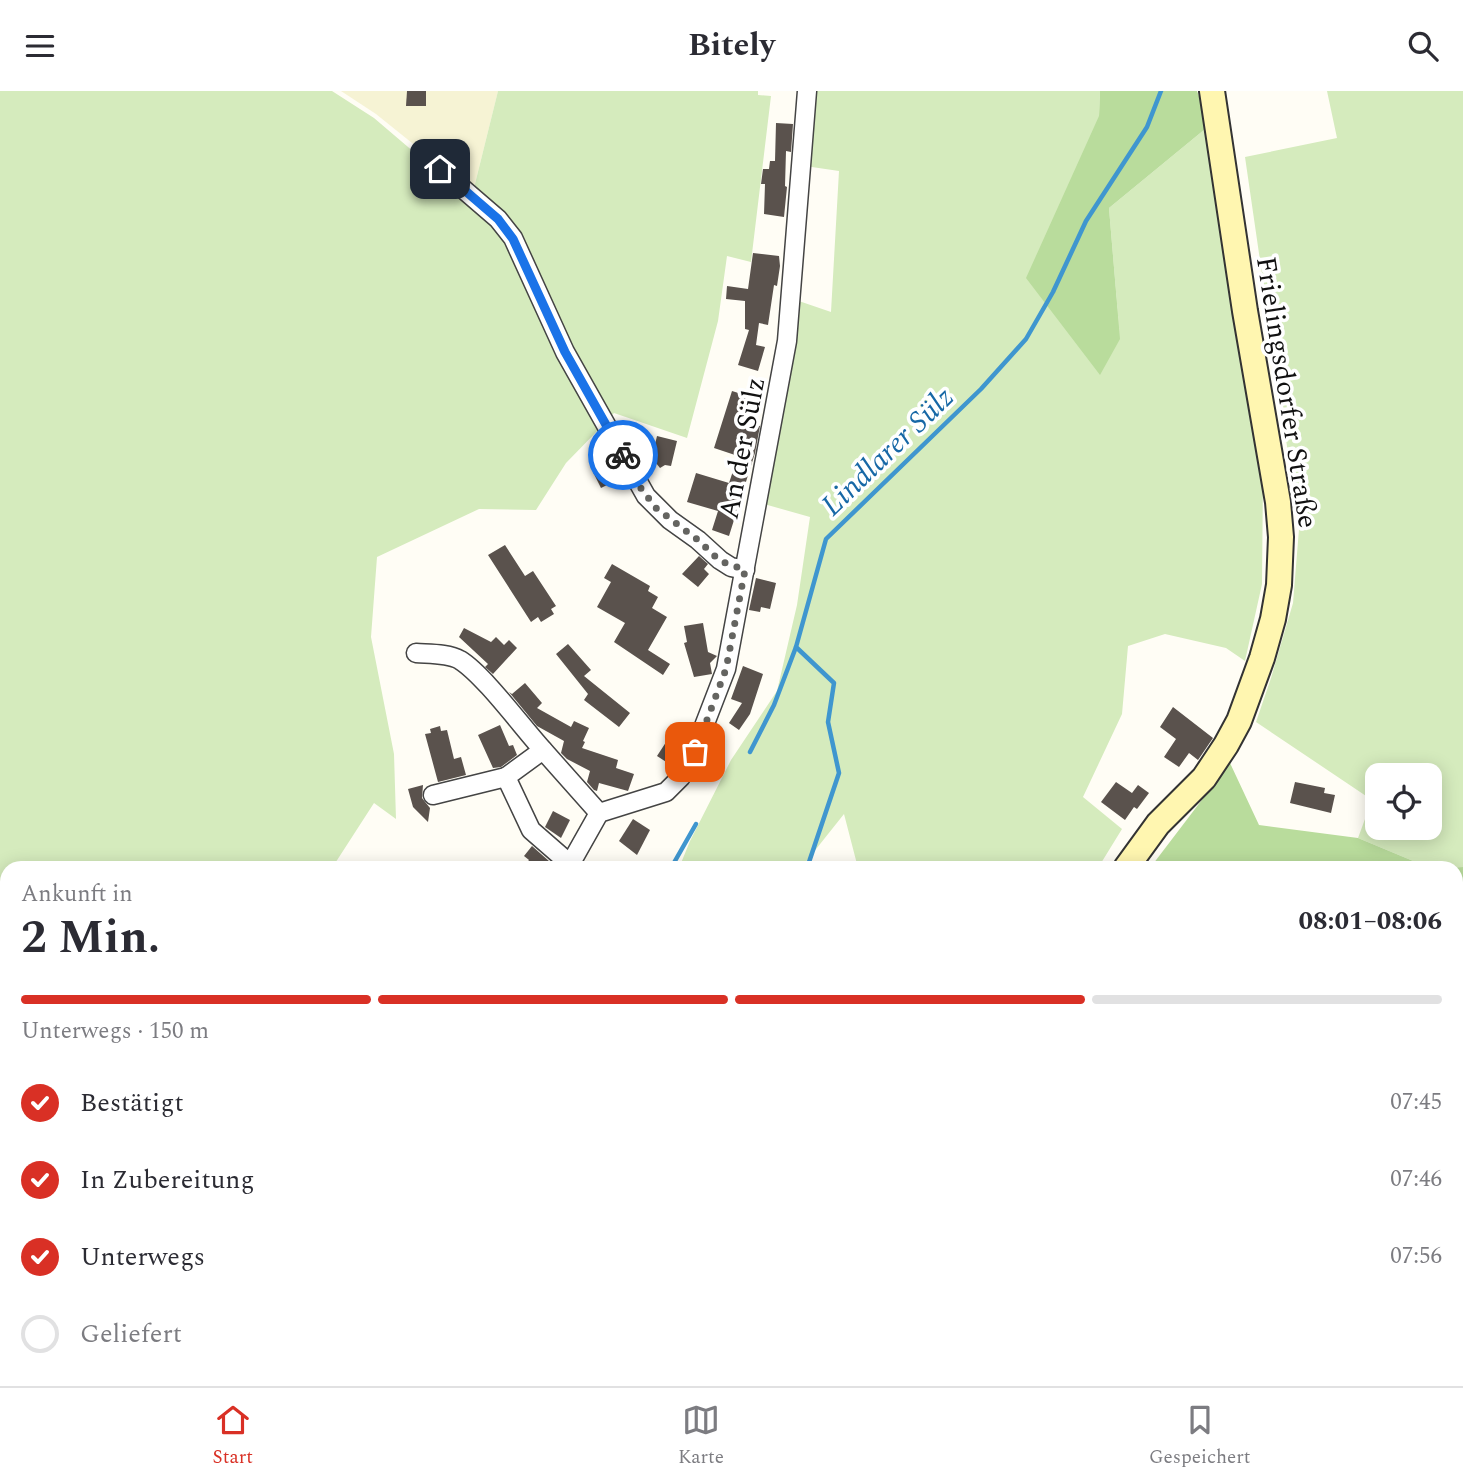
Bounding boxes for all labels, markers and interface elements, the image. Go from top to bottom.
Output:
text: Bitely [688,21,775,70]
icon: menu [21,27,59,65]
icon: search [1404,27,1442,65]
pin [410,139,470,199]
icon: home [421,150,459,188]
street label: Frielingsdorfer Straße [1244,253,1329,531]
street label: An der Sülz [708,374,777,523]
water label: Lindlarer Sülz [810,376,965,527]
courier [588,420,658,490]
icon: bike [604,436,642,474]
pin [665,722,725,782]
icon: bag [676,733,714,771]
map controls [1365,763,1442,840]
button: locate [1365,763,1442,840]
text: Ankunft in [21,877,133,912]
text: 08:01–08:06 [1298,901,1442,941]
text: 2 Min. [21,903,160,973]
text: Unterwegs · 150 m [21,1014,209,1049]
text: Bestätigt [80,1083,184,1123]
icon: check [21,1084,59,1122]
text: 07:45 [1390,1085,1442,1120]
text: In Zubereitung [80,1160,254,1200]
icon: check [21,1161,59,1199]
text: 07:46 [1390,1162,1442,1197]
text: Unterwegs [80,1237,205,1277]
icon: check [21,1238,59,1276]
text: 07:56 [1390,1239,1442,1274]
text: Geliefert [80,1314,182,1354]
tab: Start [212,1401,253,1472]
tab: Karte [678,1401,724,1472]
tab: Gespeichert [1149,1401,1251,1472]

